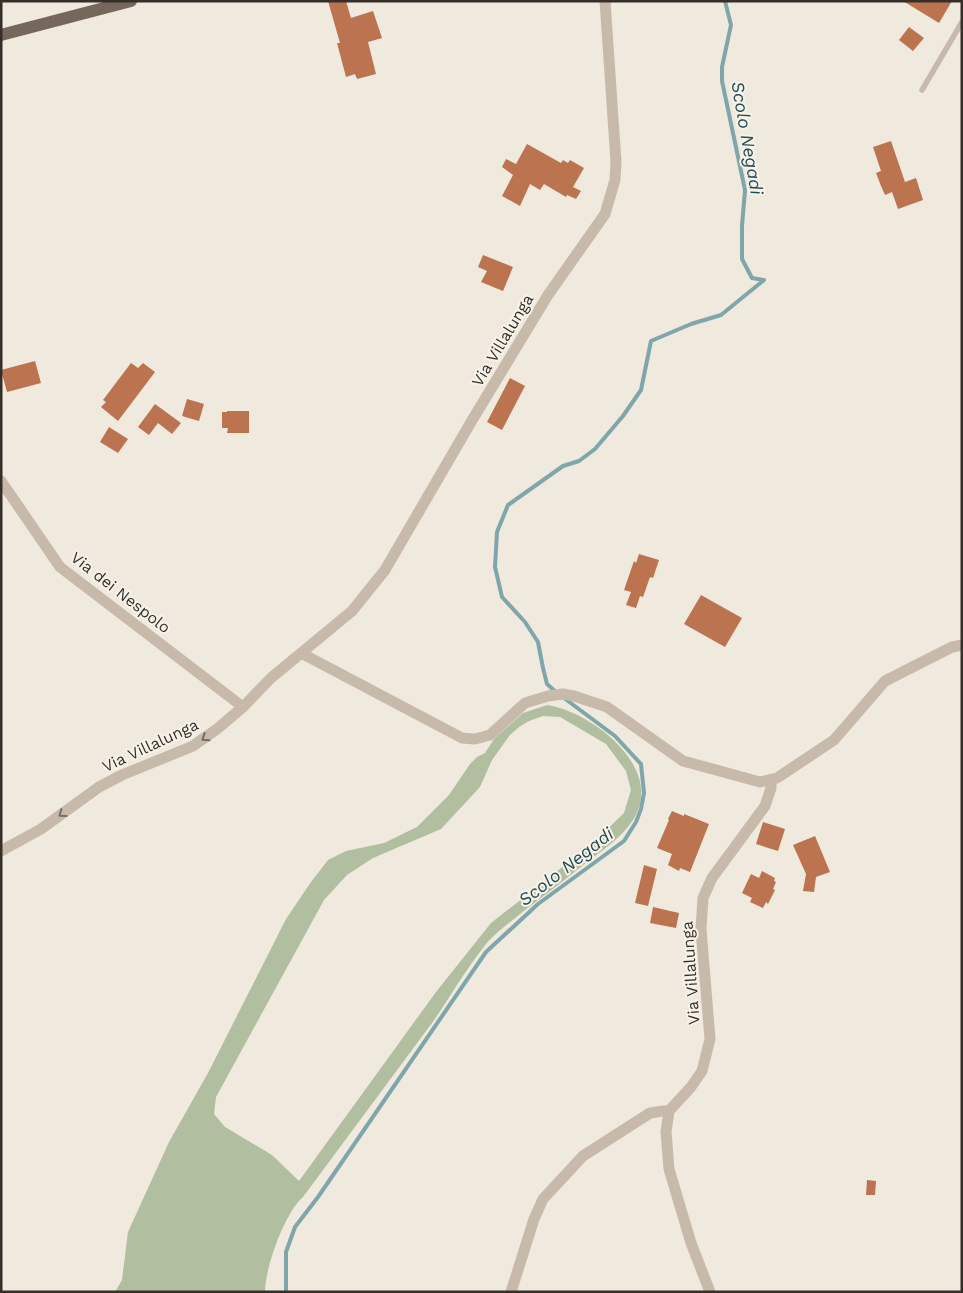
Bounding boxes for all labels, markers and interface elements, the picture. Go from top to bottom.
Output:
water label: Scolo Negadi [727,80,768,198]
street label: Via Villalunga [468,291,537,390]
street label: Via dei Nespolo [67,548,174,637]
street label: Via Villalunga [99,715,201,776]
one-way arrow [201,732,210,741]
one-way arrow [59,808,68,816]
water label: Scolo Negadi [514,822,618,910]
street label: Via Villalunga [677,920,704,1025]

